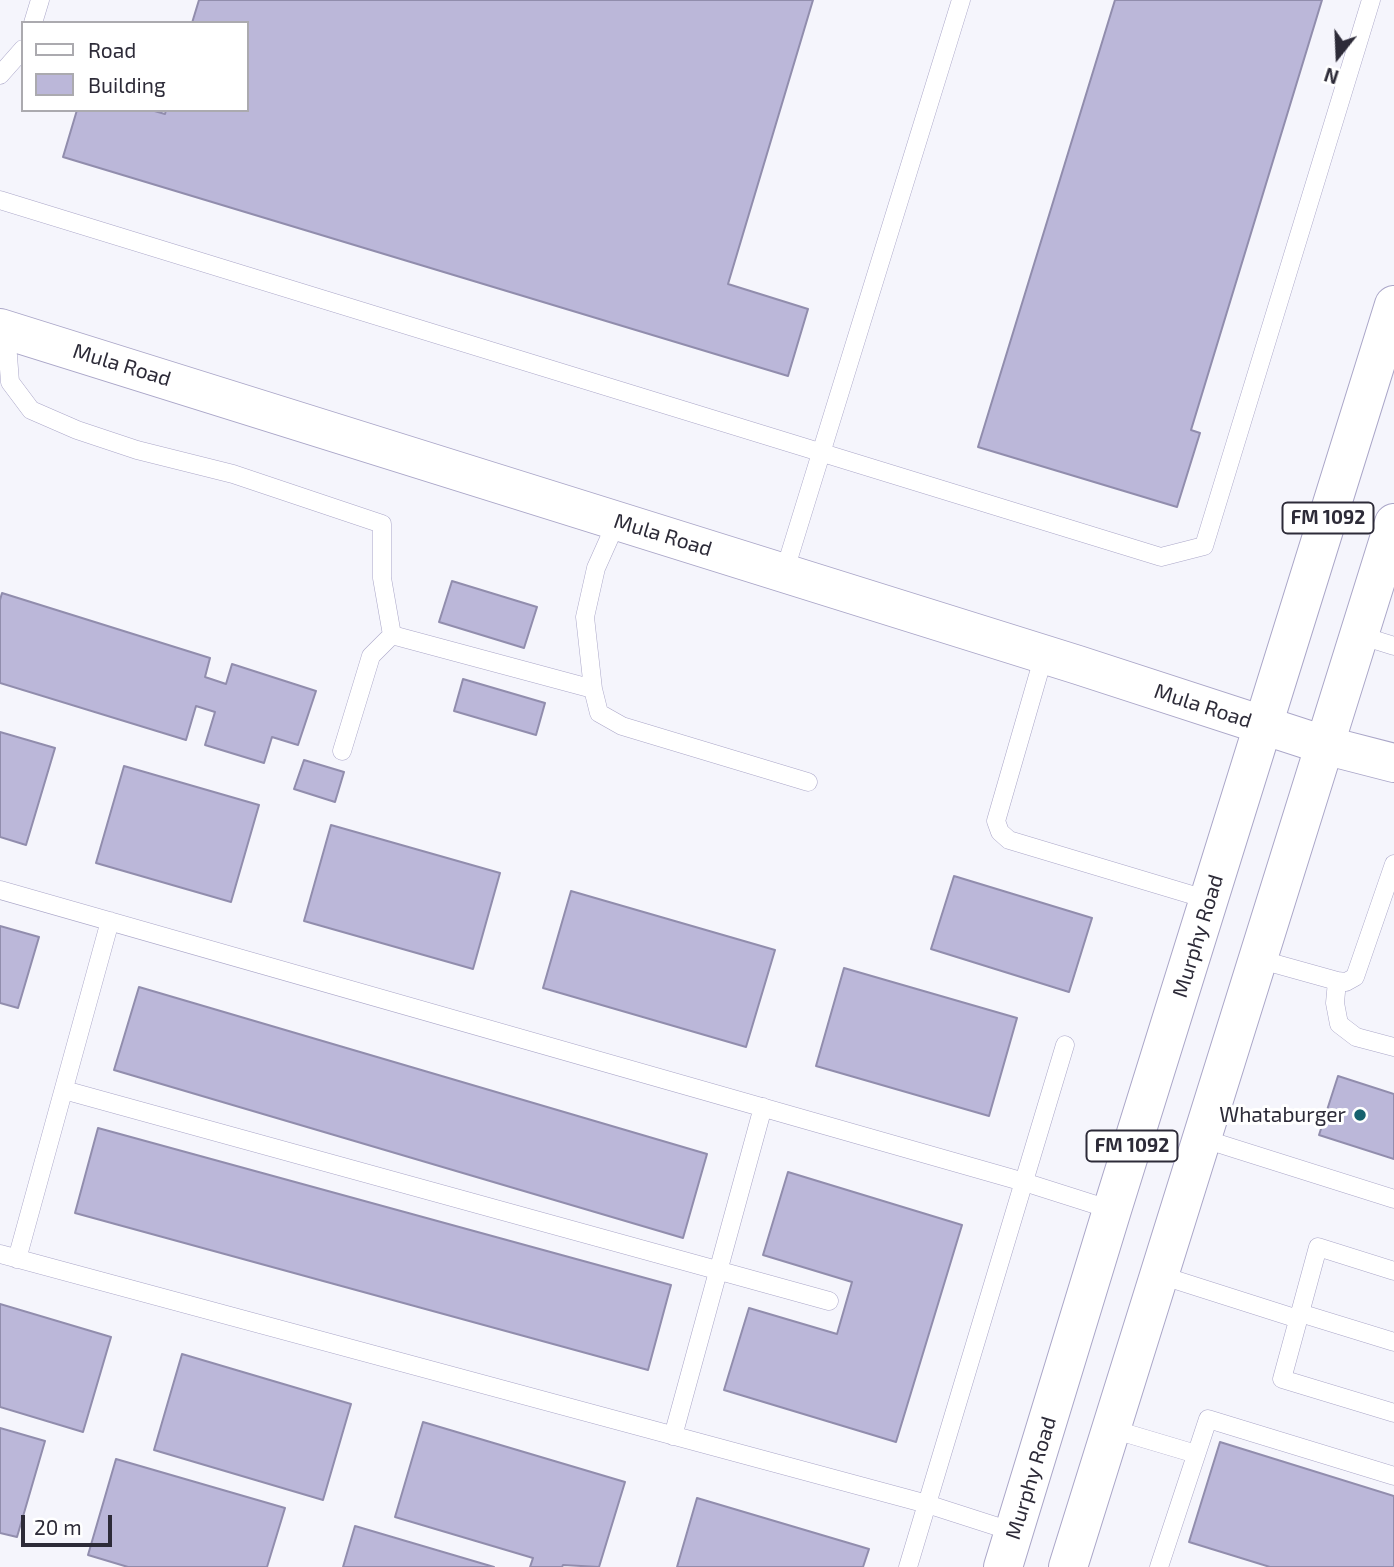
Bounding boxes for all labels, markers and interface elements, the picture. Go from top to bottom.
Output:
legend [21,21,248,112]
north arrow [1303,21,1373,91]
text: Road [88,37,136,62]
text: N [1321,63,1341,90]
text: Building [88,72,166,97]
street label: Mula Road [70,338,174,392]
road number: FM 1092 [1282,503,1374,534]
street label: Mula Road [611,508,715,562]
street label: Mula Road [1151,678,1255,734]
street label: Murphy Road [1167,871,1229,1001]
place label: Whataburger [1219,1102,1346,1128]
marker: Whataburger [1352,1107,1368,1123]
road number: FM 1092 [1086,1130,1178,1162]
street label: Murphy Road [1000,1413,1062,1543]
scale bar [24,1500,116,1544]
text: 20 m [34,1514,82,1539]

